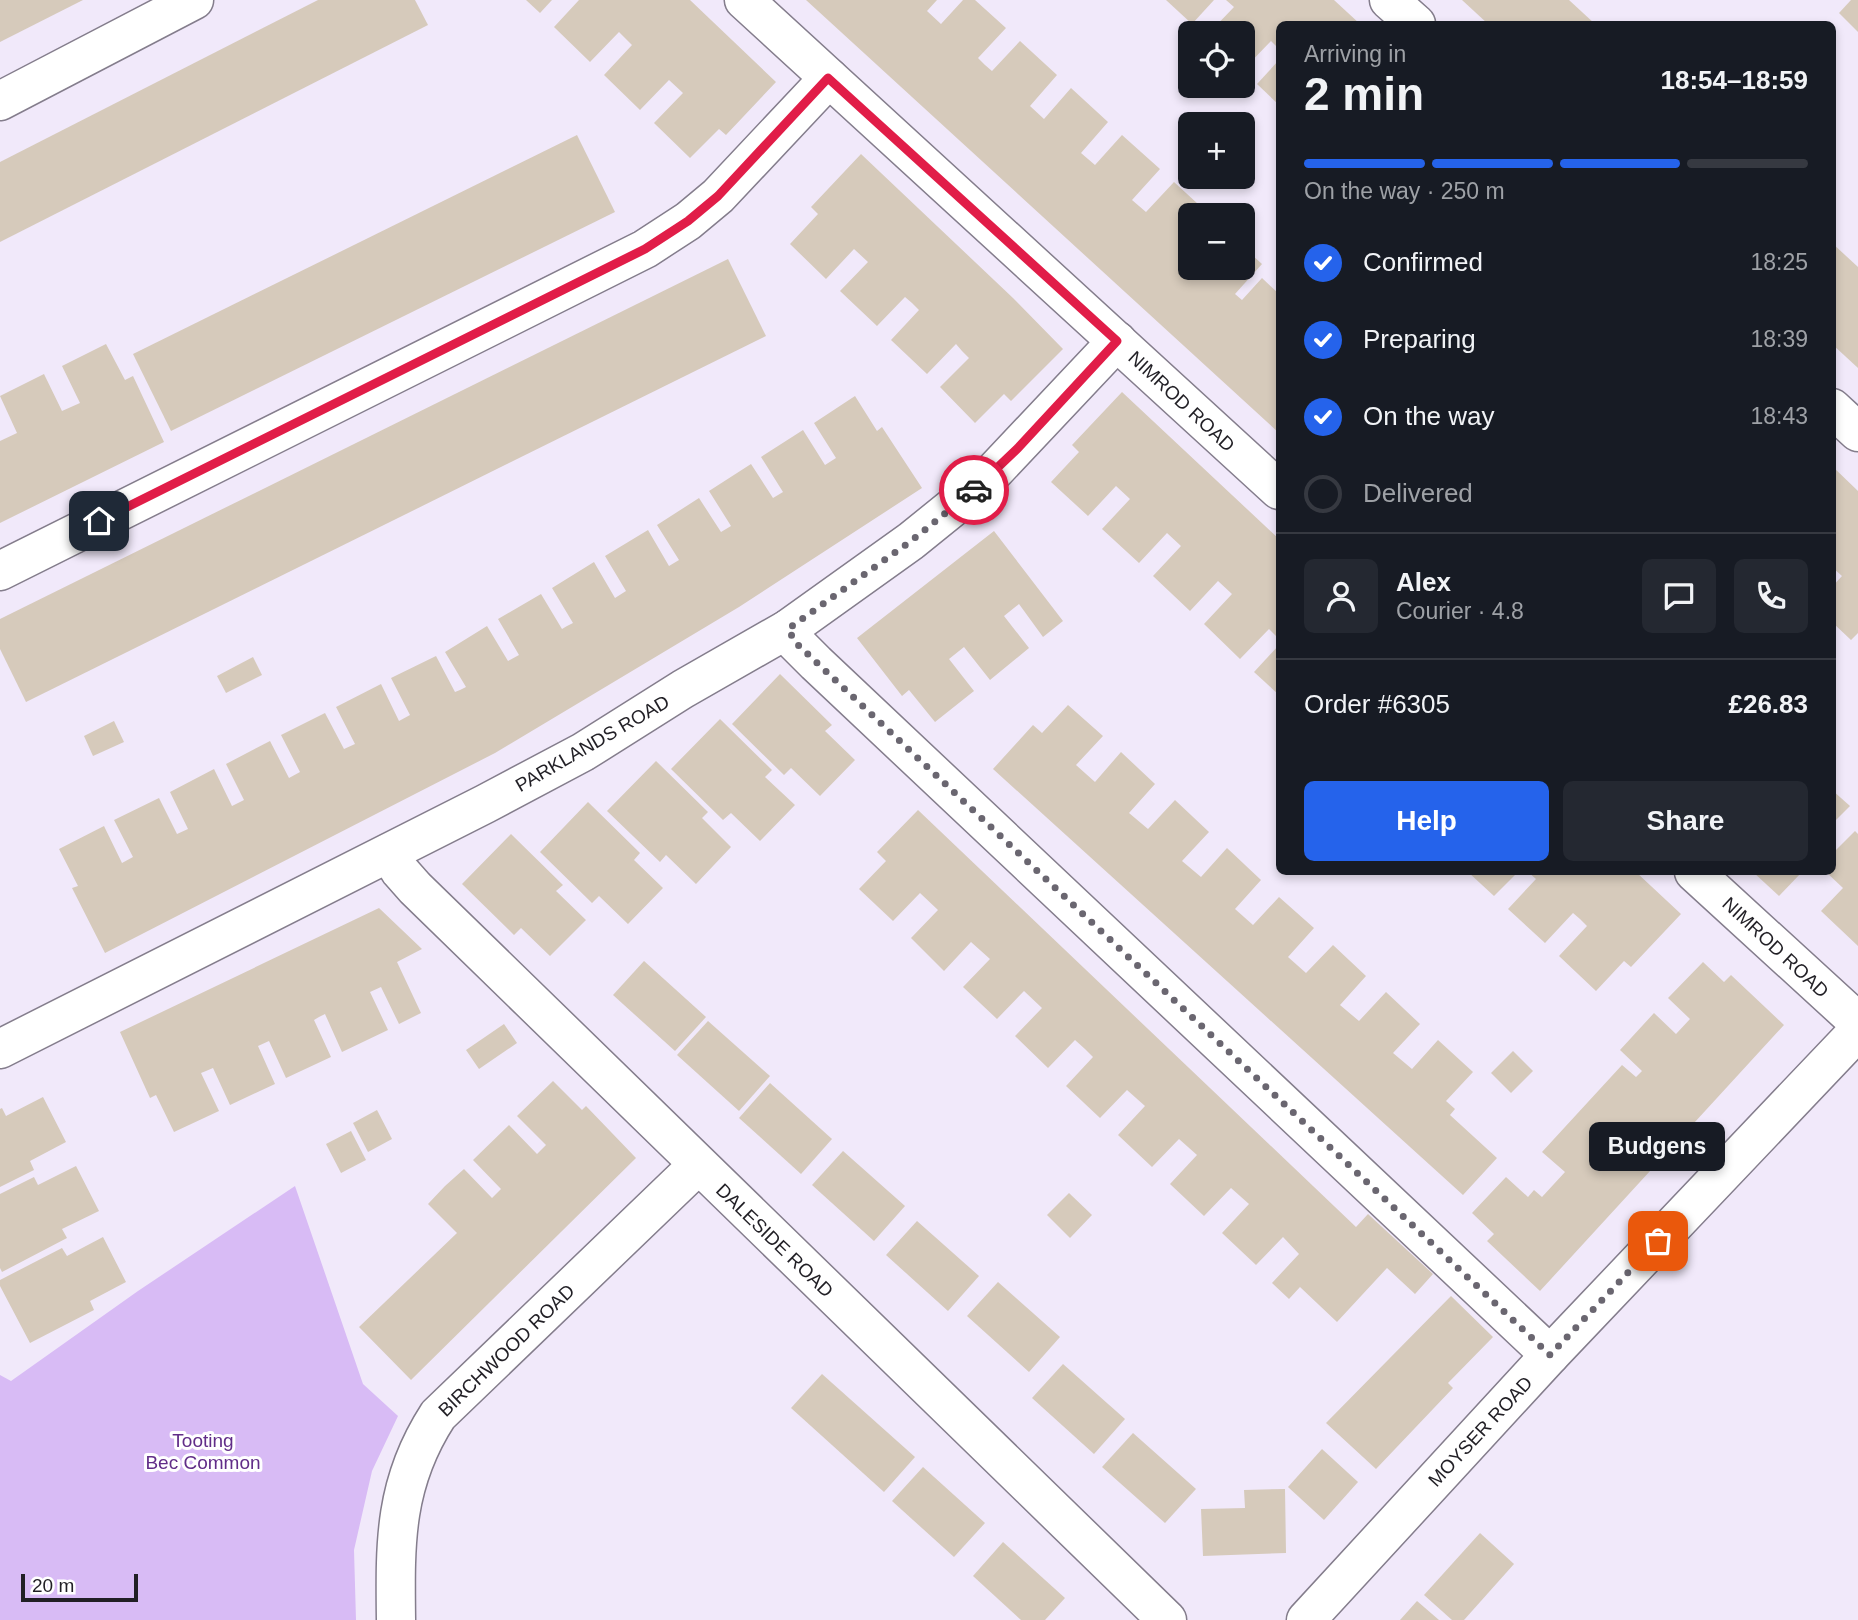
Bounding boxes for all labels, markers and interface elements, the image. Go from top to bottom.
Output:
map controls [1178,21,1255,280]
button: locate [1178,21,1255,98]
text: Arriving in [1304,41,1406,67]
text: 18:54–18:59 [1661,65,1808,95]
text: 2 min [1304,68,1424,120]
button: + [1178,112,1255,189]
text: On the way · 250 m [1304,178,1505,204]
button: − [1178,203,1255,280]
icon: check [1304,244,1342,282]
text: Confirmed [1363,247,1483,277]
text: 18:25 [1750,249,1808,275]
icon: check [1304,321,1342,359]
text: Preparing [1363,324,1476,354]
text: 18:39 [1750,326,1808,352]
street label: NIMROD ROAD [1124,347,1239,456]
icon: check [1304,398,1342,436]
text: On the way [1363,401,1495,431]
text: 18:43 [1750,403,1808,429]
courier [939,455,1009,525]
icon: car [955,471,993,509]
text: Delivered [1363,478,1473,508]
pin [69,491,129,551]
icon: home [80,502,118,540]
button: person [1304,559,1378,633]
button: chat [1642,559,1716,633]
button: phone [1734,559,1808,633]
text: Alex [1396,567,1451,597]
text: Courier · 4.8 [1396,598,1524,624]
text: Order #6305 [1304,689,1450,719]
text: £26.83 [1728,689,1808,719]
street label: PARKLANDS ROAD [512,691,673,796]
button: Help [1304,781,1549,861]
button: Share [1563,781,1808,861]
street label: NIMROD ROAD [1718,893,1833,1002]
callout: Budgens [1590,1122,1726,1171]
text: Budgens [1608,1133,1706,1159]
street label: DALESIDE ROAD [712,1179,837,1301]
pin [1628,1211,1688,1271]
icon: bag [1639,1222,1677,1260]
street label: BIRCHWOOD ROAD [434,1280,579,1421]
street label: MOYSER ROAD [1424,1372,1537,1491]
park label: Tooting Bec Common [145,1430,261,1473]
scale bar [21,1571,138,1603]
text: 20 m [32,1575,74,1596]

